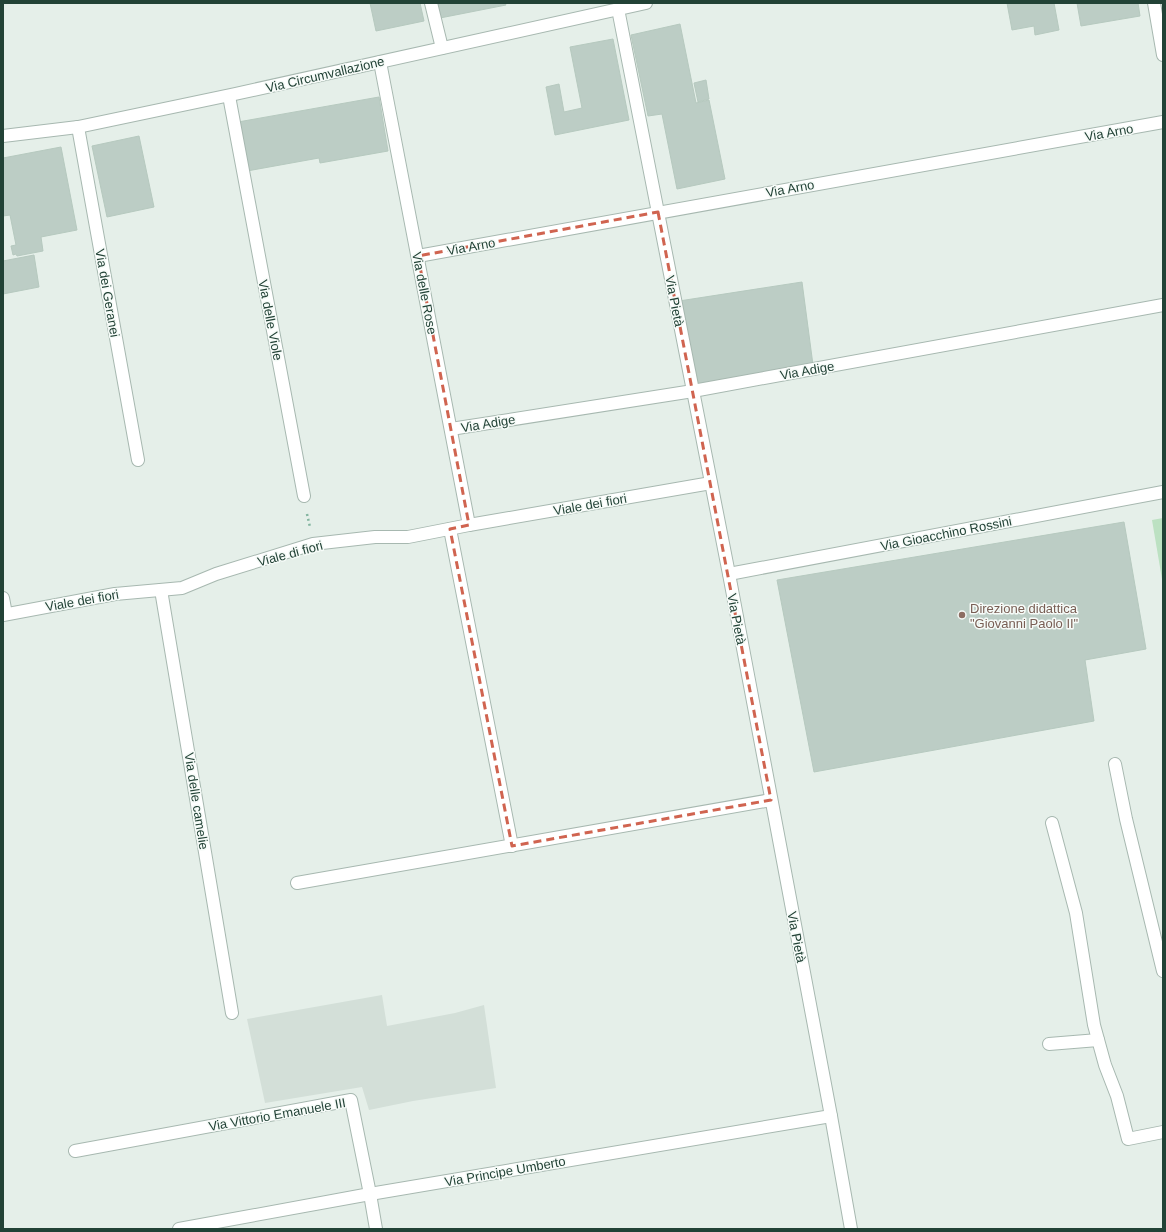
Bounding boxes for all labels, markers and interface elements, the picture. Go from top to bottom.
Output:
street label: Via Circumvallazione [264,54,386,95]
street label: Via Arno [1084,121,1134,144]
street label: Via Arno [765,177,815,200]
street label: Via Arno [446,235,496,258]
street label: Via dei Geranei [92,248,123,339]
street label: Via delle Rose [409,251,440,336]
street label: Via Pietà [662,274,687,329]
street label: Via delle Viole [255,278,286,362]
street label: Via Adige [779,358,835,383]
street label: Via Adige [460,412,516,435]
street label: Viale dei fiori [552,491,628,518]
street label: Via Gioacchino Rossini [879,513,1013,554]
street label: Viale di fiori [256,538,325,569]
street label: Viale dei fiori [44,587,120,614]
street label: Via Pietà [724,592,749,647]
place label: Direzione didattica "Giovanni Paolo II" [970,601,1079,631]
marker: Direzione didattica "Giovanni Paolo II" [957,610,967,620]
street label: Via delle camelie [181,751,212,851]
street label: Via Pietà [784,910,809,965]
street label: Via Vittorio Emanuele III [207,1095,347,1134]
street label: Via Principe Umberto [443,1153,567,1190]

